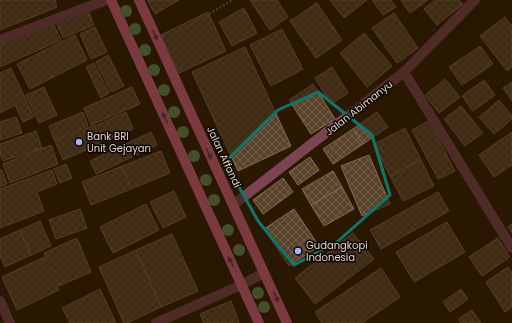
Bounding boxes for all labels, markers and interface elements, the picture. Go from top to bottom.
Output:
one-way arrow [152,30,158,41]
street label: Jalan Abimanyu [322,77,396,139]
one-way arrow [162,113,168,124]
street label: Jalan Affandi [203,124,245,190]
place label: Bank BRI Unit Gejayan [87,129,151,156]
marker: Bank BRI Unit Gejayan [74,137,84,147]
one-way arrow [206,148,212,159]
place label: Gudangkopi Indonesia [306,238,368,265]
marker: Gudangkopi Indonesia [293,246,303,256]
one-way arrow [228,257,234,268]
one-way arrow [273,291,279,303]

